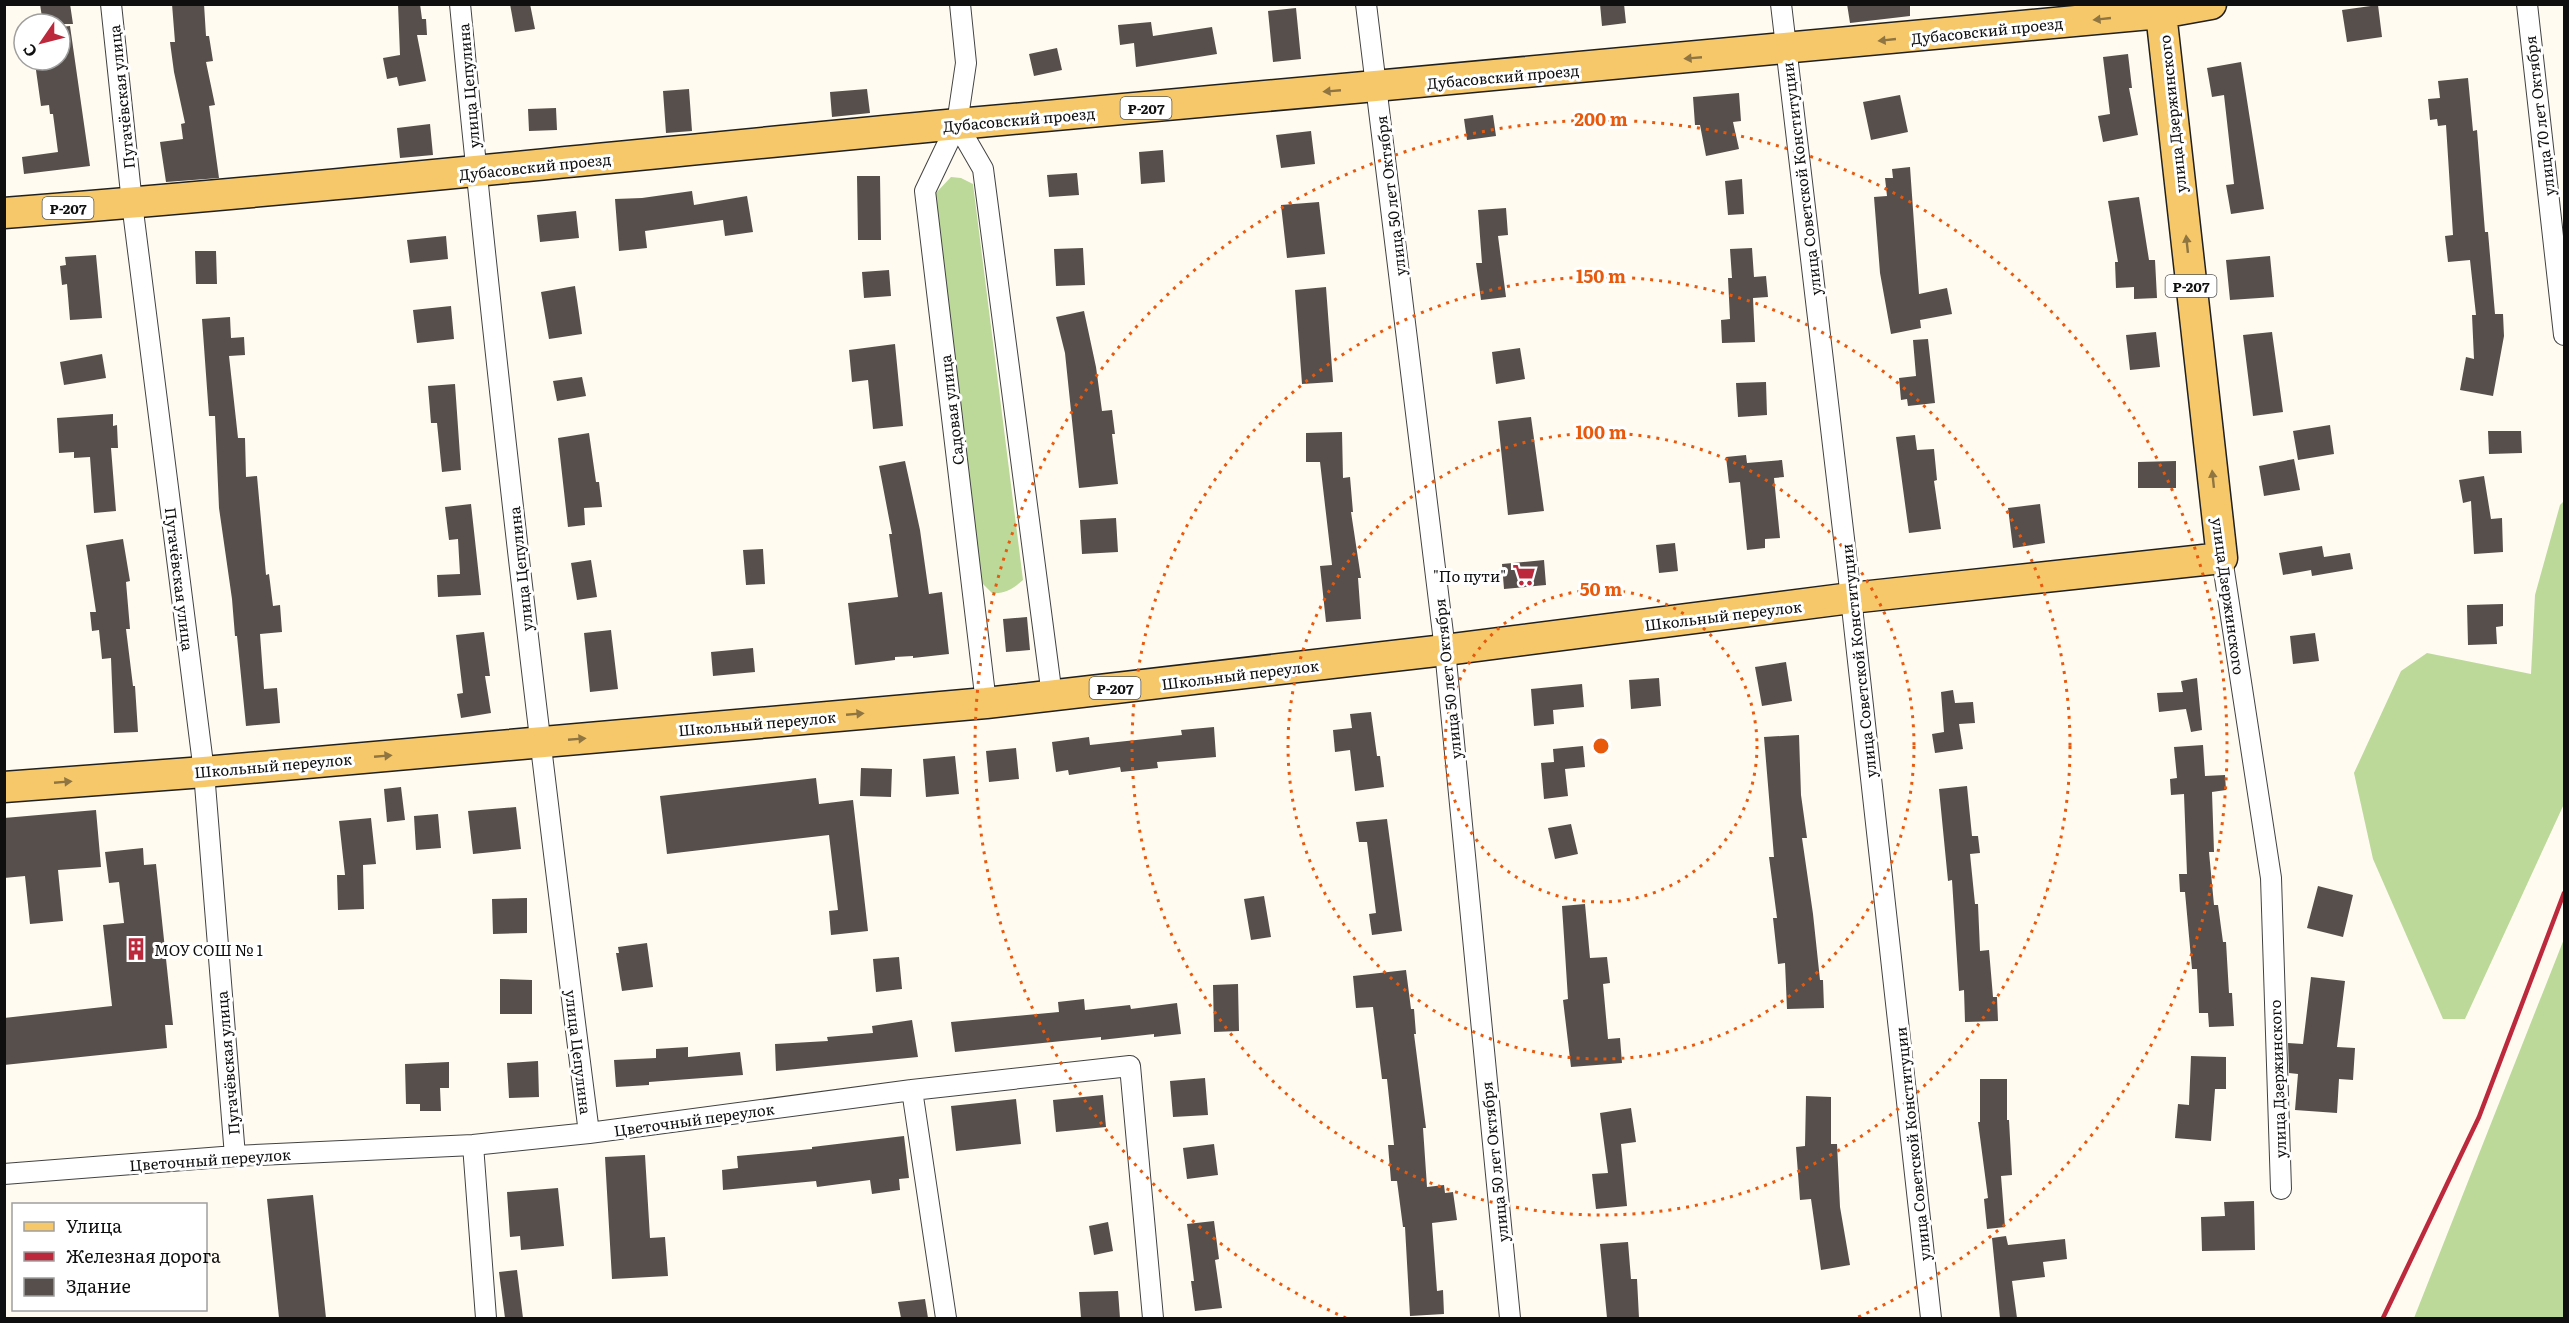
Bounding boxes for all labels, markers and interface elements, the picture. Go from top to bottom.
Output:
street label: Дубасовский проезд [1910,11,2064,49]
north arrow [12,12,72,72]
one-way arrow [2093,14,2112,24]
street label: улица Цепулина [451,22,485,149]
street label: Пугачёвская улица [102,23,140,170]
street label: улица Дзержинского [2152,34,2192,194]
one-way arrow [1878,35,1897,44]
street label: улица 70 лет Октября [2518,35,2560,197]
text: С [16,40,42,63]
one-way arrow [1684,53,1703,63]
street label: Дубасовский проезд [1426,58,1580,94]
street label: улица Советской Конституции [1775,61,1827,297]
one-way arrow [1322,86,1341,96]
road number: Р-207 [1120,97,1172,119]
street label: Дубасовский проезд [942,101,1096,137]
text: 200 m [1574,105,1628,132]
street label: улица 50 лет Октября [1369,115,1411,277]
street label: Дубасовский проезд [458,147,612,185]
road number: Р-207 [42,197,94,219]
one-way arrow [2182,234,2192,253]
text: 150 m [1576,262,1626,289]
road number: Р-207 [2166,275,2216,297]
street label: Садовая улица [933,353,969,466]
text: 100 m [1575,418,1627,445]
one-way arrow [2209,470,2218,489]
street label: улица Цепулина [502,505,538,633]
street label: Пугачёвская улица [160,506,200,653]
street label: улица Дзержинского [2207,516,2251,676]
street label: улица Советской Конституции [1834,543,1882,779]
supermarket icon: "По пути" [1511,562,1537,588]
place label: "По пути" [1433,564,1506,587]
text: 50 m [1580,575,1622,602]
street label: Школьный переулок [1643,594,1803,636]
street label: улица 50 лет Октября [1427,598,1467,760]
street label: Школьный переулок [1160,653,1320,695]
road number: Р-207 [1090,677,1140,699]
street label: Школьный переулок [677,705,837,741]
one-way arrow [845,709,864,719]
one-way arrow [568,734,587,744]
centre of rings [1591,736,1611,756]
street label: Школьный переулок [193,747,353,783]
one-way arrow [373,751,392,761]
one-way arrow [53,777,72,787]
building icon: МОУ СОШ № 1 [123,936,149,962]
place label: МОУ СОШ № 1 [154,938,263,961]
street label: улица Цепулина [560,988,598,1116]
street label: Пугачёвская улица [209,989,245,1136]
street label: улица Дзержинского [2263,999,2291,1159]
street label: улица Советской Конституции [1888,1026,1936,1262]
street label: улица 50 лет Октября [1474,1081,1514,1243]
street label: Цветочный переулок [612,1096,776,1142]
street label: Цветочный переулок [129,1142,292,1176]
legend [12,1203,207,1311]
text: Улица [66,1212,122,1239]
text: Железная дорога [66,1242,221,1269]
text: Здание [66,1272,131,1299]

